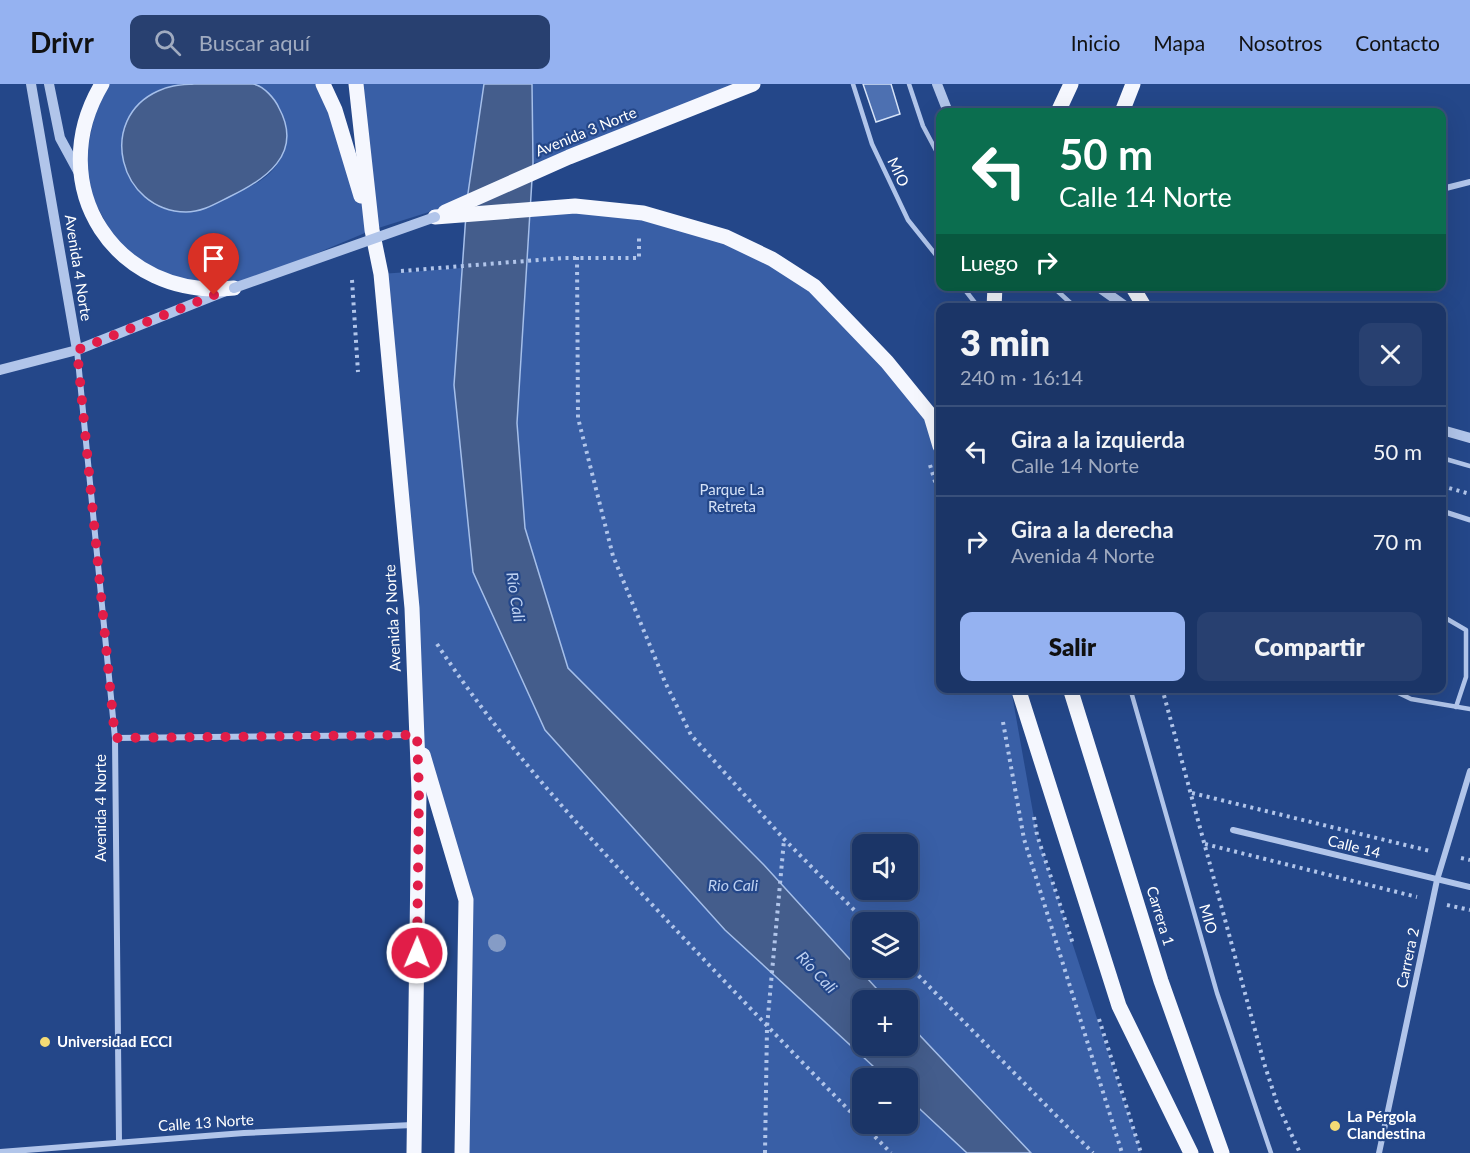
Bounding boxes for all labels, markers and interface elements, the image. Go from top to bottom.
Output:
search box [130,15,550,69]
text: Drivr [30,25,94,59]
icon: search [151,26,184,59]
text: Buscar aquí [199,29,310,56]
text: Inicio [1071,30,1120,55]
text: Mapa [1153,30,1205,55]
text: Nosotros [1238,30,1322,55]
text: Contacto [1355,30,1440,55]
street label: Avenida 3 Norte [532,103,639,160]
text: 50 m [1059,129,1153,179]
icon: left [960,132,1038,210]
street label: MIO [884,154,913,189]
text: Calle 14 Norte [1059,180,1232,213]
street label: Avenida 4 Norte [62,213,96,322]
pin [188,233,239,295]
icon: arrive [197,242,230,275]
icon: right [1030,246,1063,279]
text: Luego [960,249,1018,276]
text: 3 min [960,320,1050,364]
button: close [1359,323,1422,386]
text: 240 m · 16:14 [960,365,1083,389]
text: Gira a la izquierda [1011,426,1185,453]
icon: left [960,435,993,468]
text: 50 m [1373,438,1422,465]
text: Calle 14 Norte [1011,453,1139,477]
park label: Parque La Retreta [699,480,765,515]
text: Gira a la derecha [1011,516,1174,543]
icon: right [960,525,993,558]
text: 70 m [1373,528,1422,555]
text: Avenida 4 Norte [1011,543,1155,567]
street label: Avenida 2 Norte [380,564,404,672]
water label: Río Cali [503,571,530,624]
button: Salir [960,612,1185,681]
button: Compartir [1197,612,1422,681]
street label: Avenida 4 Norte [91,754,109,862]
street label: Calle 14 [1326,831,1383,861]
map controls [852,834,918,1134]
button: sound [852,834,918,900]
water label: Rio Cali [708,875,758,894]
street label: Carrera 1 [1143,884,1179,948]
street label: MIO [1196,902,1222,936]
button: layers [852,912,918,978]
position arrow [385,921,449,985]
street label: Carrera 2 [1392,926,1422,990]
water label: Río Cali [793,947,842,997]
button: + [852,990,918,1056]
place label: Universidad ECCI [57,1032,173,1050]
marker: Universidad ECCI [38,1035,52,1049]
button: − [852,1068,918,1134]
place label: La Pérgola Clandestina [1347,1107,1426,1142]
street label: Calle 13 Norte [157,1110,255,1134]
marker: La Pérgola Clandestina [1328,1119,1342,1133]

